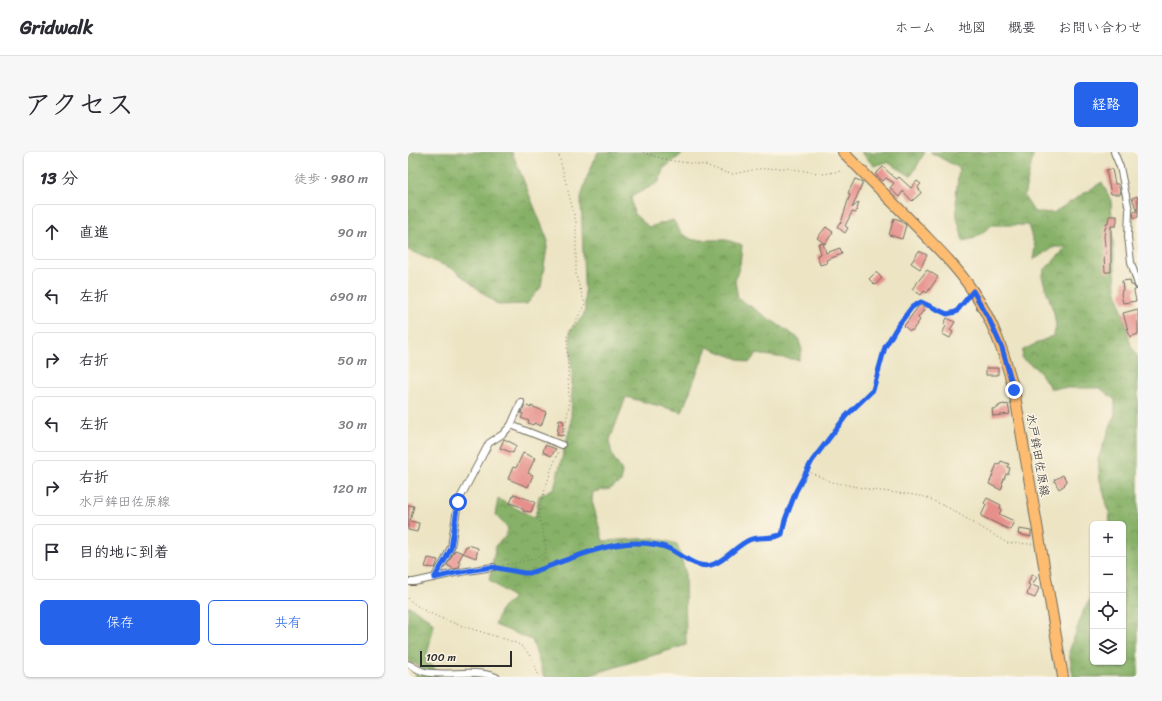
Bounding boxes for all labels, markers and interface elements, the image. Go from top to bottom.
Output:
text: Gridwalk [20,11,93,44]
text: ホーム [895,15,936,40]
text: 地図 [958,15,986,40]
text: 概要 [1008,15,1036,40]
text: お問い合わせ [1058,15,1142,40]
text: アクセス [24,80,134,129]
button: 経路 [1074,82,1138,127]
text: 13 分 [40,163,78,193]
text: 徒歩 · 980 m [294,167,368,190]
text: 直進 [79,219,109,245]
icon: ahead [41,221,63,243]
text: 90 m [337,221,367,244]
text: 左折 [79,283,109,309]
icon: left [41,285,63,307]
text: 690 m [330,285,367,308]
text: 右折 [79,347,109,373]
icon: right [41,349,63,371]
text: 50 m [337,349,367,372]
route end [1005,381,1023,399]
text: 左折 [79,411,109,437]
street label: 水戸鉾田佐原線 [1020,412,1056,498]
icon: left [41,413,63,435]
text: 30 m [338,413,367,436]
text: 右折 [79,464,109,490]
icon: right [41,477,63,499]
text: 120 m [332,477,367,500]
text: 水戸鉾田佐原線 [79,490,170,513]
route start [449,493,467,511]
map controls [1090,521,1126,665]
button: + [1090,521,1126,557]
text: 目的地に到着 [79,539,169,565]
icon: arrive [41,541,63,563]
button: − [1090,557,1126,593]
button: locate [1090,593,1126,629]
button: 保存 [40,600,200,645]
button: 共有 [208,600,368,645]
button: layers [1090,629,1126,665]
text: 100 m [426,648,456,667]
scale bar [420,649,512,668]

